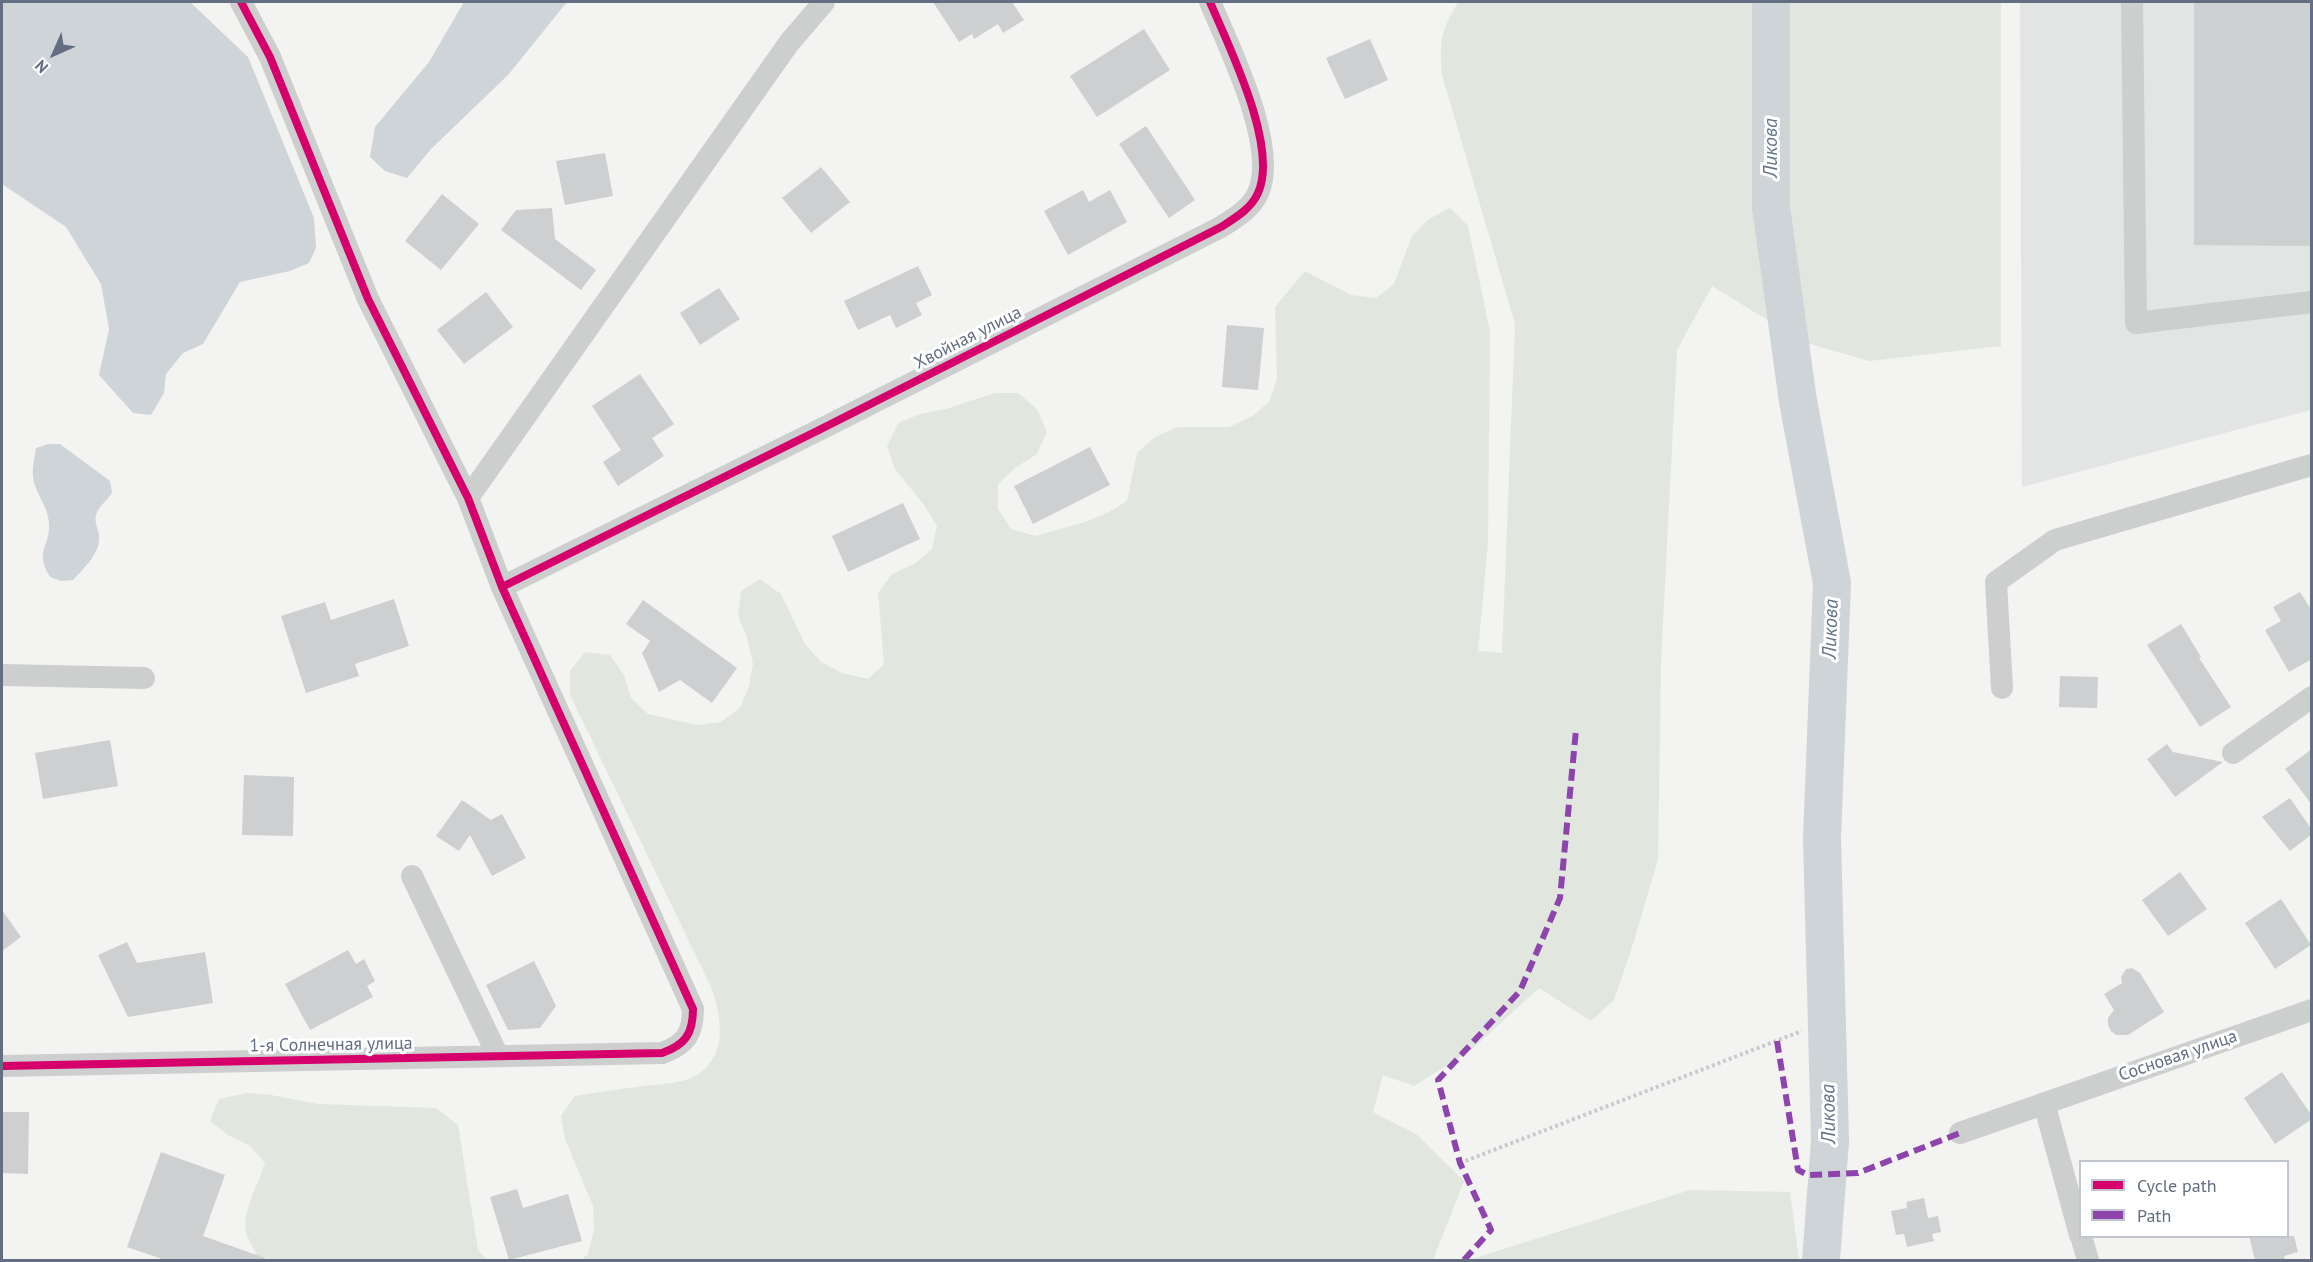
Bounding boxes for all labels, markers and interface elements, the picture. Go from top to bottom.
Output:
north arrow [24,24,84,84]
text: N [30,56,52,78]
water label: Ликова [1759,118,1783,178]
street label: Хвойная улица [911,302,1025,374]
water label: Ликова [1818,599,1844,659]
street label: Сосновая улица [2116,1026,2240,1086]
street label: 1-я Солнечная улица [249,1033,413,1057]
water label: Ликова [1816,1084,1842,1144]
legend [2079,1160,2289,1238]
text: Cycle path [2137,1174,2217,1197]
text: Path [2137,1204,2171,1227]

